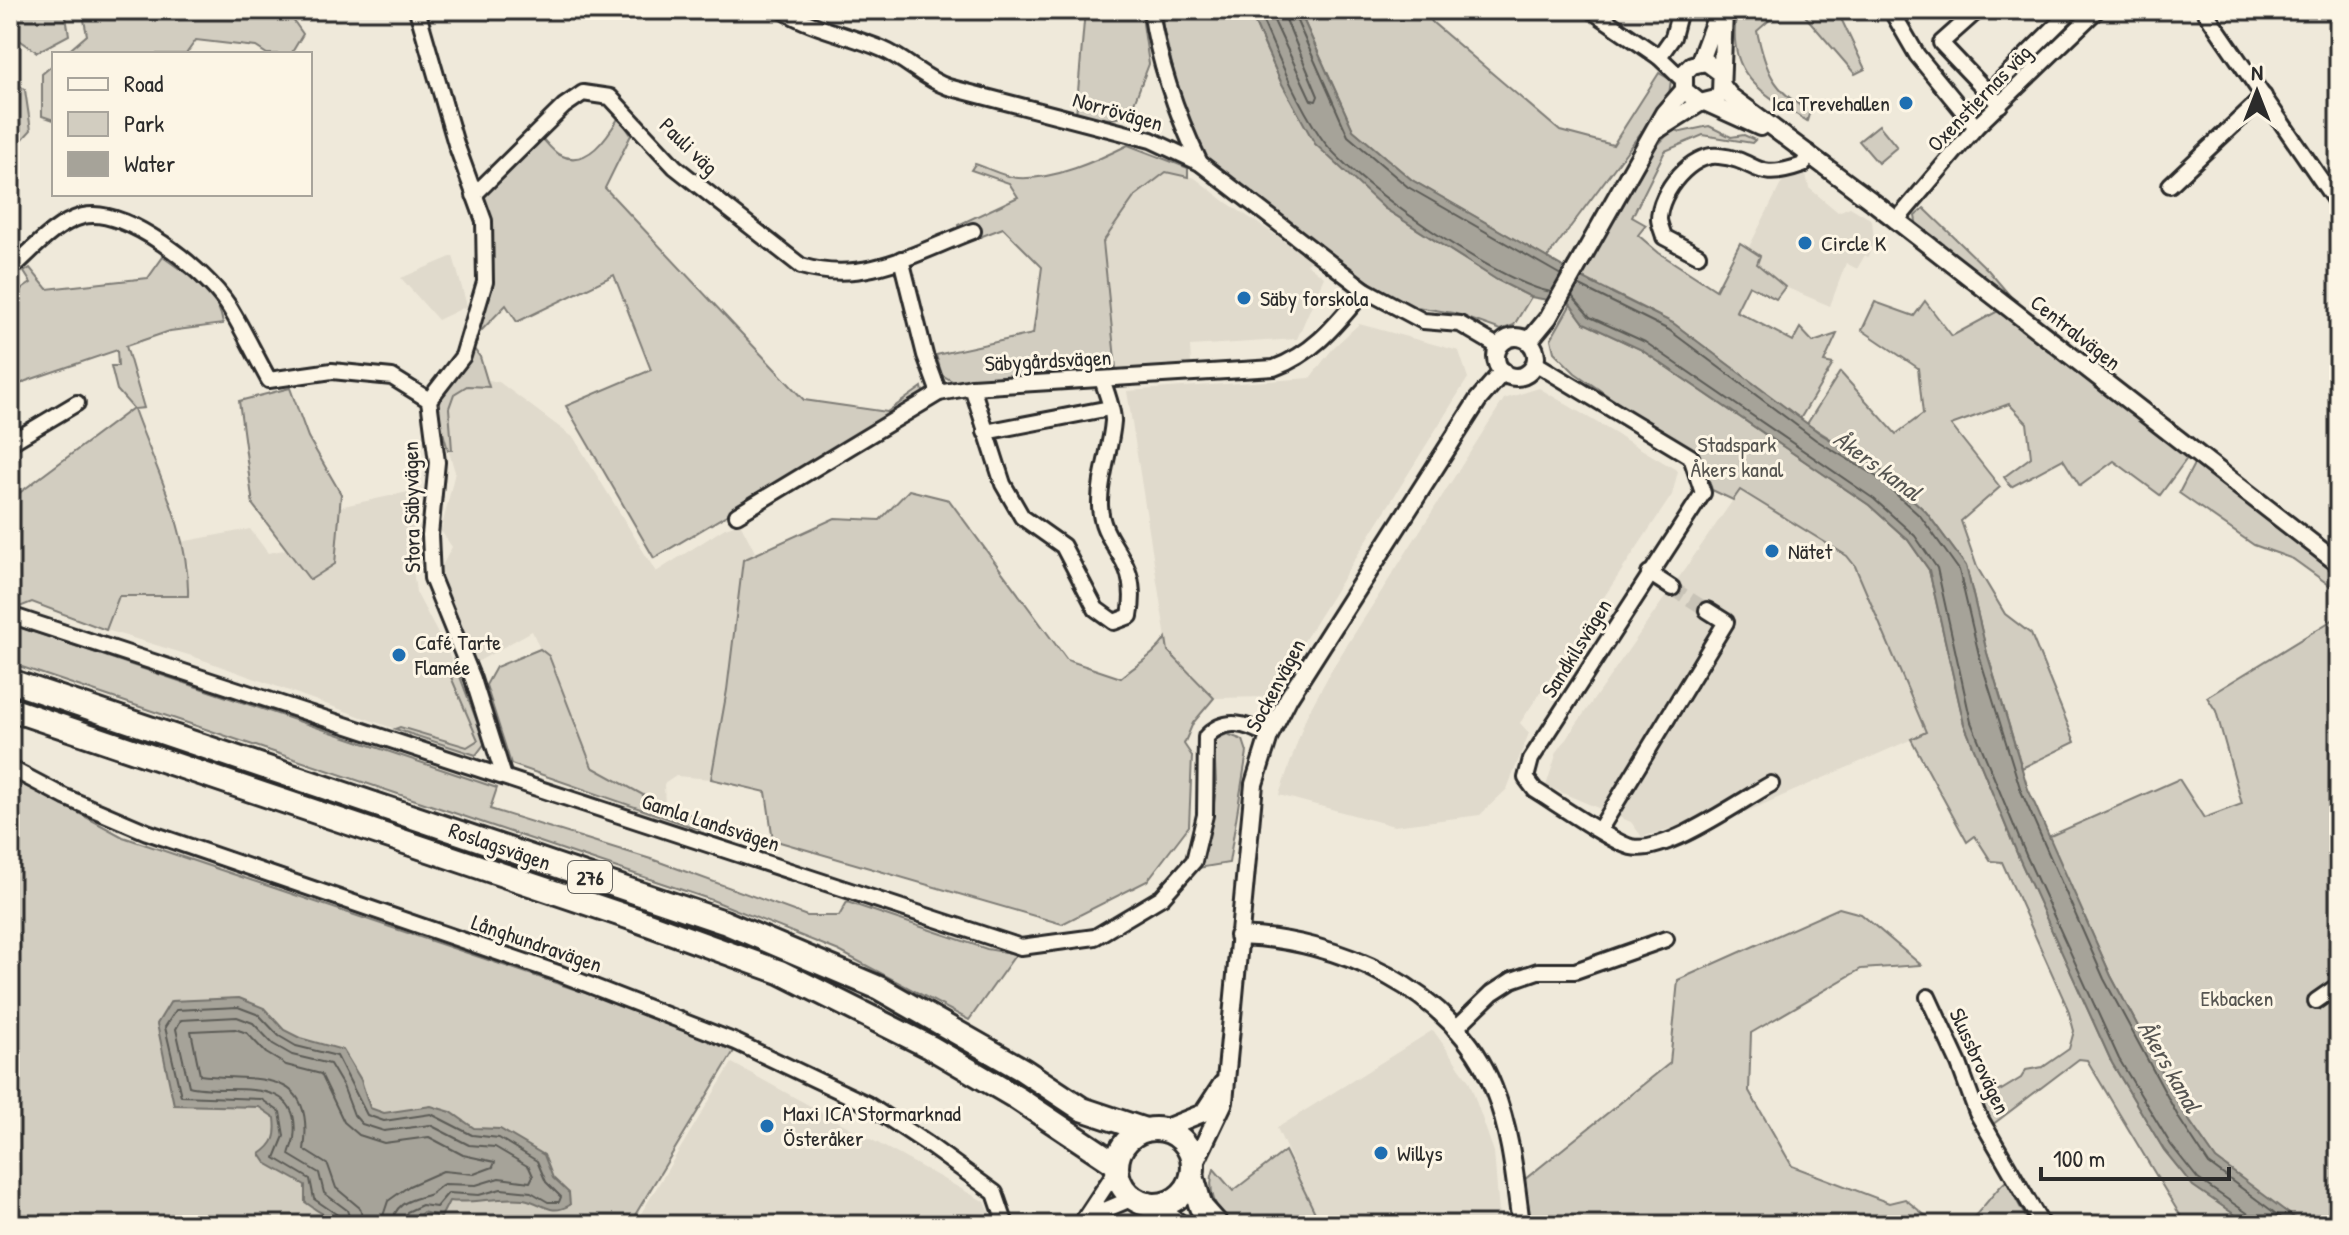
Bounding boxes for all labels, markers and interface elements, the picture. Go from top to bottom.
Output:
street label: Oxenstiernas väg [1920,38,2038,158]
legend [52,52,312,196]
north arrow [2217,52,2297,132]
text: N [2251,57,2263,87]
text: Road [124,67,163,99]
street label: Norrövägen [1070,84,1166,138]
place label: Ica Trevehallen [1771,88,1890,118]
marker: Ica Trevehallen [1897,94,1915,112]
text: Park [124,107,164,139]
street label: Pauli väg [653,111,725,181]
text: Water [124,147,175,179]
place label: Circle K [1821,228,1887,258]
marker: Circle K [1796,234,1814,252]
place label: Säby forskola [1260,283,1369,313]
street label: Centralvägen [2025,287,2127,377]
marker: Säby forskola [1235,289,1253,307]
street label: Säbygårdsvägen [984,342,1112,378]
water label: Åkers kanal [1828,422,1930,509]
park label: Stadspark Åkers kanal [1691,429,1784,484]
street label: Stora Säbyvägen [395,441,427,573]
place label: Nätet [1788,536,1833,566]
marker: Nätet [1763,542,1781,560]
street label: Sandkilsvägen [1534,593,1618,703]
place label: Café Tarte Flamée [414,627,501,682]
street label: Sockenvägen [1238,633,1312,737]
marker: Café Tarte Flamée [390,646,408,664]
street label: Gamla Landsvägen [638,786,784,858]
street label: Roslagsvägen [445,815,555,877]
road number: 276 [568,861,612,893]
street label: Långhundravägen [468,907,606,979]
park label: Ekbacken [2201,983,2273,1013]
street label: Slussbrovägen [1942,1003,2018,1119]
water label: Åkers kanal [2131,1014,2210,1119]
place label: Maxi ICA Stormarknad Österåker [783,1098,961,1153]
marker: Maxi ICA Stormarknad Österåker [758,1117,776,1135]
scale bar [2041,1131,2229,1181]
place label: Willys [1397,1138,1443,1168]
text: 100 m [2053,1142,2105,1174]
marker: Willys [1372,1144,1390,1162]

